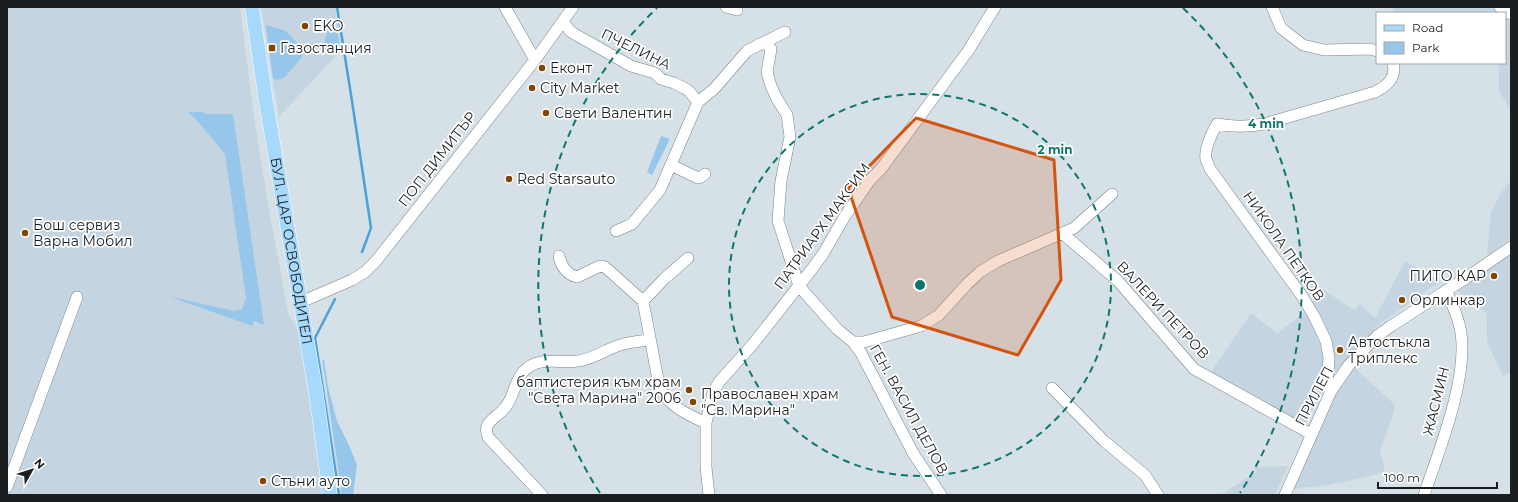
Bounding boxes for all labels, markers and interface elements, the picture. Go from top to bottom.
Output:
legend [1376,12,1506,64]
place label: EKO [313,17,344,35]
text: Road [1412,20,1443,35]
marker: EKO [300,21,310,31]
street label: ПЧЕЛИНА [598,24,674,74]
place label: Газoстанция [280,39,372,57]
text: Park [1412,40,1440,55]
marker: Газoстанция [267,43,277,53]
place label: Еконт [550,59,592,77]
marker: Еконт [537,63,547,73]
place label: City Market [540,79,620,97]
marker: City Market [527,83,537,93]
place label: Свети Валентин [554,104,672,122]
street label: ПОП ДИМИТЪР [394,108,480,210]
marker: Свети Валентин [541,108,551,118]
text: 4 min [1248,116,1284,131]
text: 2 min [1038,142,1072,157]
street label: БУЛ. ЦАР ОСВОБОДИТЕЛ [267,156,316,346]
street label: ПАТРИАРХ МАКСИМ [770,159,874,293]
place label: Red Starsauto [517,170,616,188]
marker: Red Starsauto [504,174,514,184]
street label: НИКОЛА ПЕТКОВ [1239,188,1329,304]
place label: Бош сервиз Варна Мобил [33,216,133,250]
marker: Бош сервиз Варна Мобил [20,228,30,238]
street label: ВАЛЕРИ ПЕТРОВ [1113,257,1213,363]
place label: ПИТО КАР [1410,267,1486,285]
marker: ПИТО КАР [1489,271,1499,281]
centre of rings [913,278,927,292]
place label: Орлинкар [1410,291,1485,309]
marker: Орлинкар [1397,295,1407,305]
place label: Автостъкла Триплекс [1348,333,1431,367]
street label: ГЕН. ВАСИЛ ДЕЛОВ [866,341,952,477]
marker: Автостъкла Триплекс [1335,345,1345,355]
street label: ПРИЛЕП [1291,363,1337,429]
street label: ЖАСМИН [1419,365,1453,437]
place label: баптистерия към храм "Света Марина" 2006 [516,373,681,407]
marker: баптистерия към храм "Света Марина" 2006 [684,385,694,395]
place label: Православен храм "Св. Марина" [701,385,839,419]
marker: Православен храм "Св. Марина" [688,397,698,407]
north arrow [12,450,52,490]
text: N [32,456,48,472]
scale bar [1378,464,1497,490]
text: 100 m [1384,470,1420,485]
place label: Стъни ауто [271,472,350,490]
marker: Стъни ауто [258,476,268,486]

